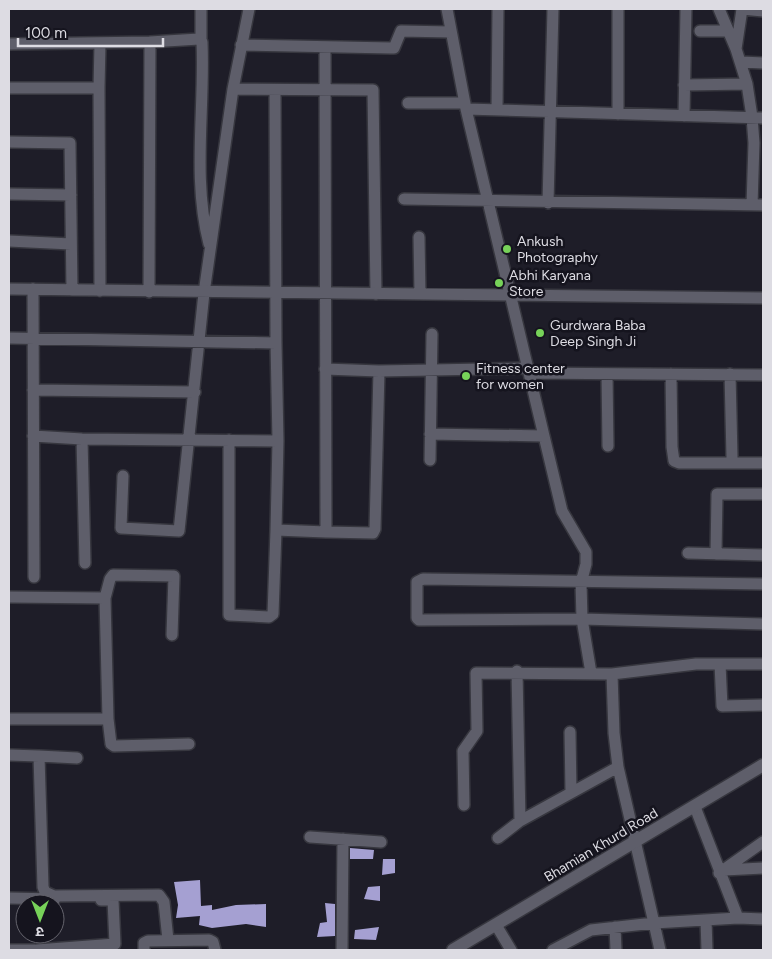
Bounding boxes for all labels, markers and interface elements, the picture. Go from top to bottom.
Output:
scale bar [18,15,162,47]
text: 100 m [25,24,67,42]
place label: Ankush Photography [517,233,598,266]
marker: Ankush Photography [501,243,513,255]
place label: Abhi Karyana Store [509,267,591,300]
marker: Abhi Karyana Store [493,277,505,289]
place label: Gurdwara Baba Deep Singh Ji [550,317,646,350]
marker: Gurdwara Baba Deep Singh Ji [534,327,546,339]
place label: Fitness center for women [476,360,565,393]
marker: Fitness center for women [460,370,472,382]
street label: Bhamian Khurd Road [541,804,661,886]
north arrow [15,894,65,944]
text: उ [35,923,44,940]

